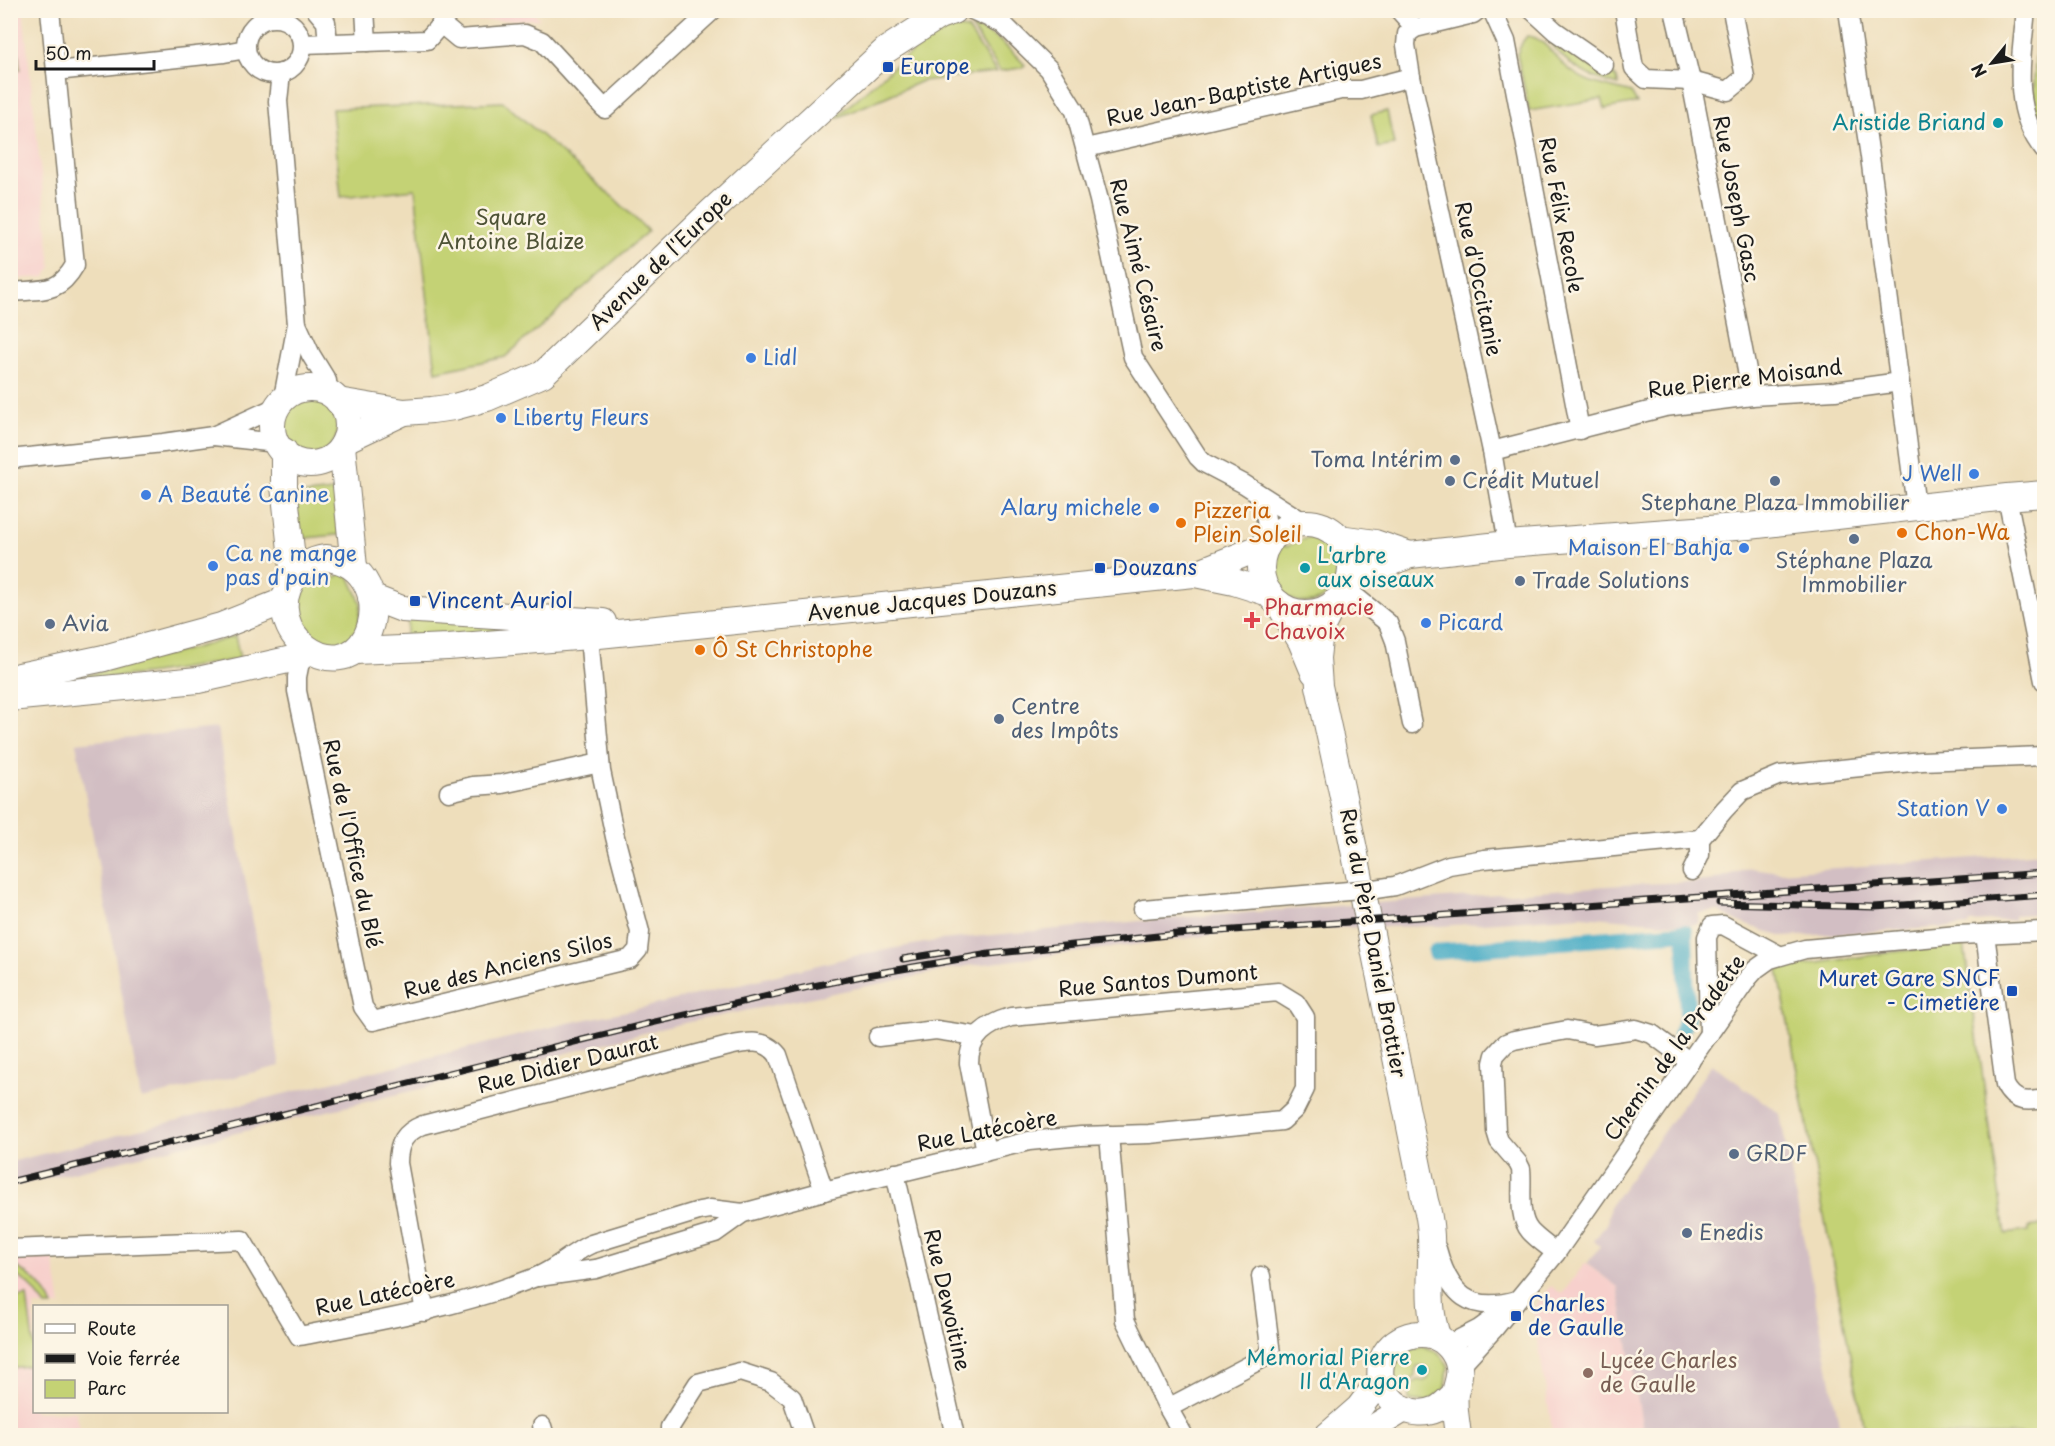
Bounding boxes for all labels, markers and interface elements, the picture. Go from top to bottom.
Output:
scale bar [36,33,154,71]
north arrow [1962,33,2022,93]
text: 50 m [45,39,92,66]
street label: Rue Jean-Baptiste Artigues [1103,43,1384,133]
place label: Europe [900,49,970,81]
marker: Europe [881,60,895,74]
text: N [1965,60,1992,82]
place label: Aristide Briand [1832,105,1986,137]
street label: Rue Joseph Gasc [1706,112,1770,285]
marker: Aristide Briand [1991,116,2005,130]
street label: Rue Félix Recole [1532,134,1594,295]
street label: Rue Aimé Césaire [1103,175,1177,354]
street label: Avenue de l'Europe [581,183,739,337]
street label: Rue d'Occitanie [1448,198,1512,359]
park label: Square Antoine Blaize [438,200,585,256]
place label: Lidl [763,340,798,372]
street label: Rue Pierre Moisand [1646,349,1844,405]
marker: Lidl [744,351,758,365]
place label: Liberty Fleurs [513,400,649,432]
marker: Liberty Fleurs [494,411,508,425]
place label: Toma Intérim [1310,442,1443,474]
marker: Toma Intérim [1448,453,1462,467]
place label: J Well [1902,456,1962,488]
place label: Crédit Mutuel [1462,463,1600,495]
marker: J Well [1967,467,1981,481]
marker: Crédit Mutuel [1443,474,1457,488]
marker: Stephane Plaza Immobilier [1768,474,1782,488]
place label: A Beauté Canine [158,477,329,509]
place label: Stephane Plaza Immobilier [1641,485,1910,517]
marker: A Beauté Canine [139,488,153,502]
place label: Alary michele [1000,490,1142,522]
place label: Pizzeria Plein Soleil [1193,493,1302,549]
marker: Alary michele [1147,501,1161,515]
place label: Chon-Wa [1914,515,2010,547]
marker: Pizzeria Plein Soleil [1174,516,1188,530]
marker: Chon-Wa [1895,526,1909,540]
place label: Maison El Bahja [1568,530,1732,562]
marker: Stéphane Plaza Immobilier [1847,532,1861,546]
place label: Ca ne mange pas d'pain [225,536,357,592]
place label: L'arbre aux oiseaux [1317,538,1434,594]
marker: Maison El Bahja [1737,541,1751,555]
place label: Stéphane Plaza Immobilier [1776,543,1933,599]
place label: Douzans [1112,550,1197,582]
marker: Ca ne mange pas d'pain [206,559,220,573]
marker: Douzans [1093,561,1107,575]
marker: L'arbre aux oiseaux [1298,561,1312,575]
place label: Trade Solutions [1532,563,1689,595]
street label: Avenue Jacques Douzans [806,570,1058,628]
marker: Trade Solutions [1513,574,1527,588]
place label: Vincent Auriol [427,583,573,615]
place label: Pharmacie Chavoix [1264,590,1374,646]
marker: Vincent Auriol [408,594,422,608]
place label: Picard [1438,605,1503,637]
place label: Avia [62,606,109,638]
marker: Pharmacie Chavoix [1245,613,1259,627]
marker: Picard [1419,616,1433,630]
marker: Avia [43,617,57,631]
place label: Ô St Christophe [712,632,873,664]
marker: Ô St Christophe [693,643,707,657]
place label: Centre des Impôts [1011,689,1119,745]
marker: Centre des Impôts [992,712,1006,726]
street label: Rue de l'Office du Blé [316,736,392,951]
place label: Station V [1896,791,1990,823]
marker: Station V [1995,802,2009,816]
street label: Rue du Père Daniel Brottier [1333,805,1417,1080]
street label: Rue des Anciens Silos [400,923,615,1005]
street label: Chemin de la Pradette [1595,947,1752,1147]
street label: Rue Santos Dumont [1057,954,1259,1004]
place label: Muret Gare SNCF - Cimetière [1818,961,2000,1017]
marker: Muret Gare SNCF - Cimetière [2005,984,2019,998]
street label: Rue Didier Daurat [474,1024,661,1100]
street label: Rue Latécoère [914,1100,1059,1158]
place label: GRDF [1746,1136,1807,1168]
marker: GRDF [1727,1147,1741,1161]
place label: Enedis [1699,1215,1764,1247]
street label: Rue Dewoitine [917,1225,981,1374]
marker: Enedis [1680,1226,1694,1240]
street label: Rue Latécoère [312,1262,457,1322]
place label: Charles de Gaulle [1528,1286,1624,1342]
legend [33,1305,228,1413]
marker: Charles de Gaulle [1509,1309,1523,1323]
text: Route [87,1314,137,1341]
place label: Mémorial Pierre II d'Aragon [1246,1340,1410,1396]
place label: Lycée Charles de Gaulle [1600,1343,1737,1399]
text: Voie ferrée [87,1344,180,1371]
marker: Mémorial Pierre II d'Aragon [1415,1363,1429,1377]
marker: Lycée Charles de Gaulle [1581,1366,1595,1380]
text: Parc [87,1374,126,1401]

